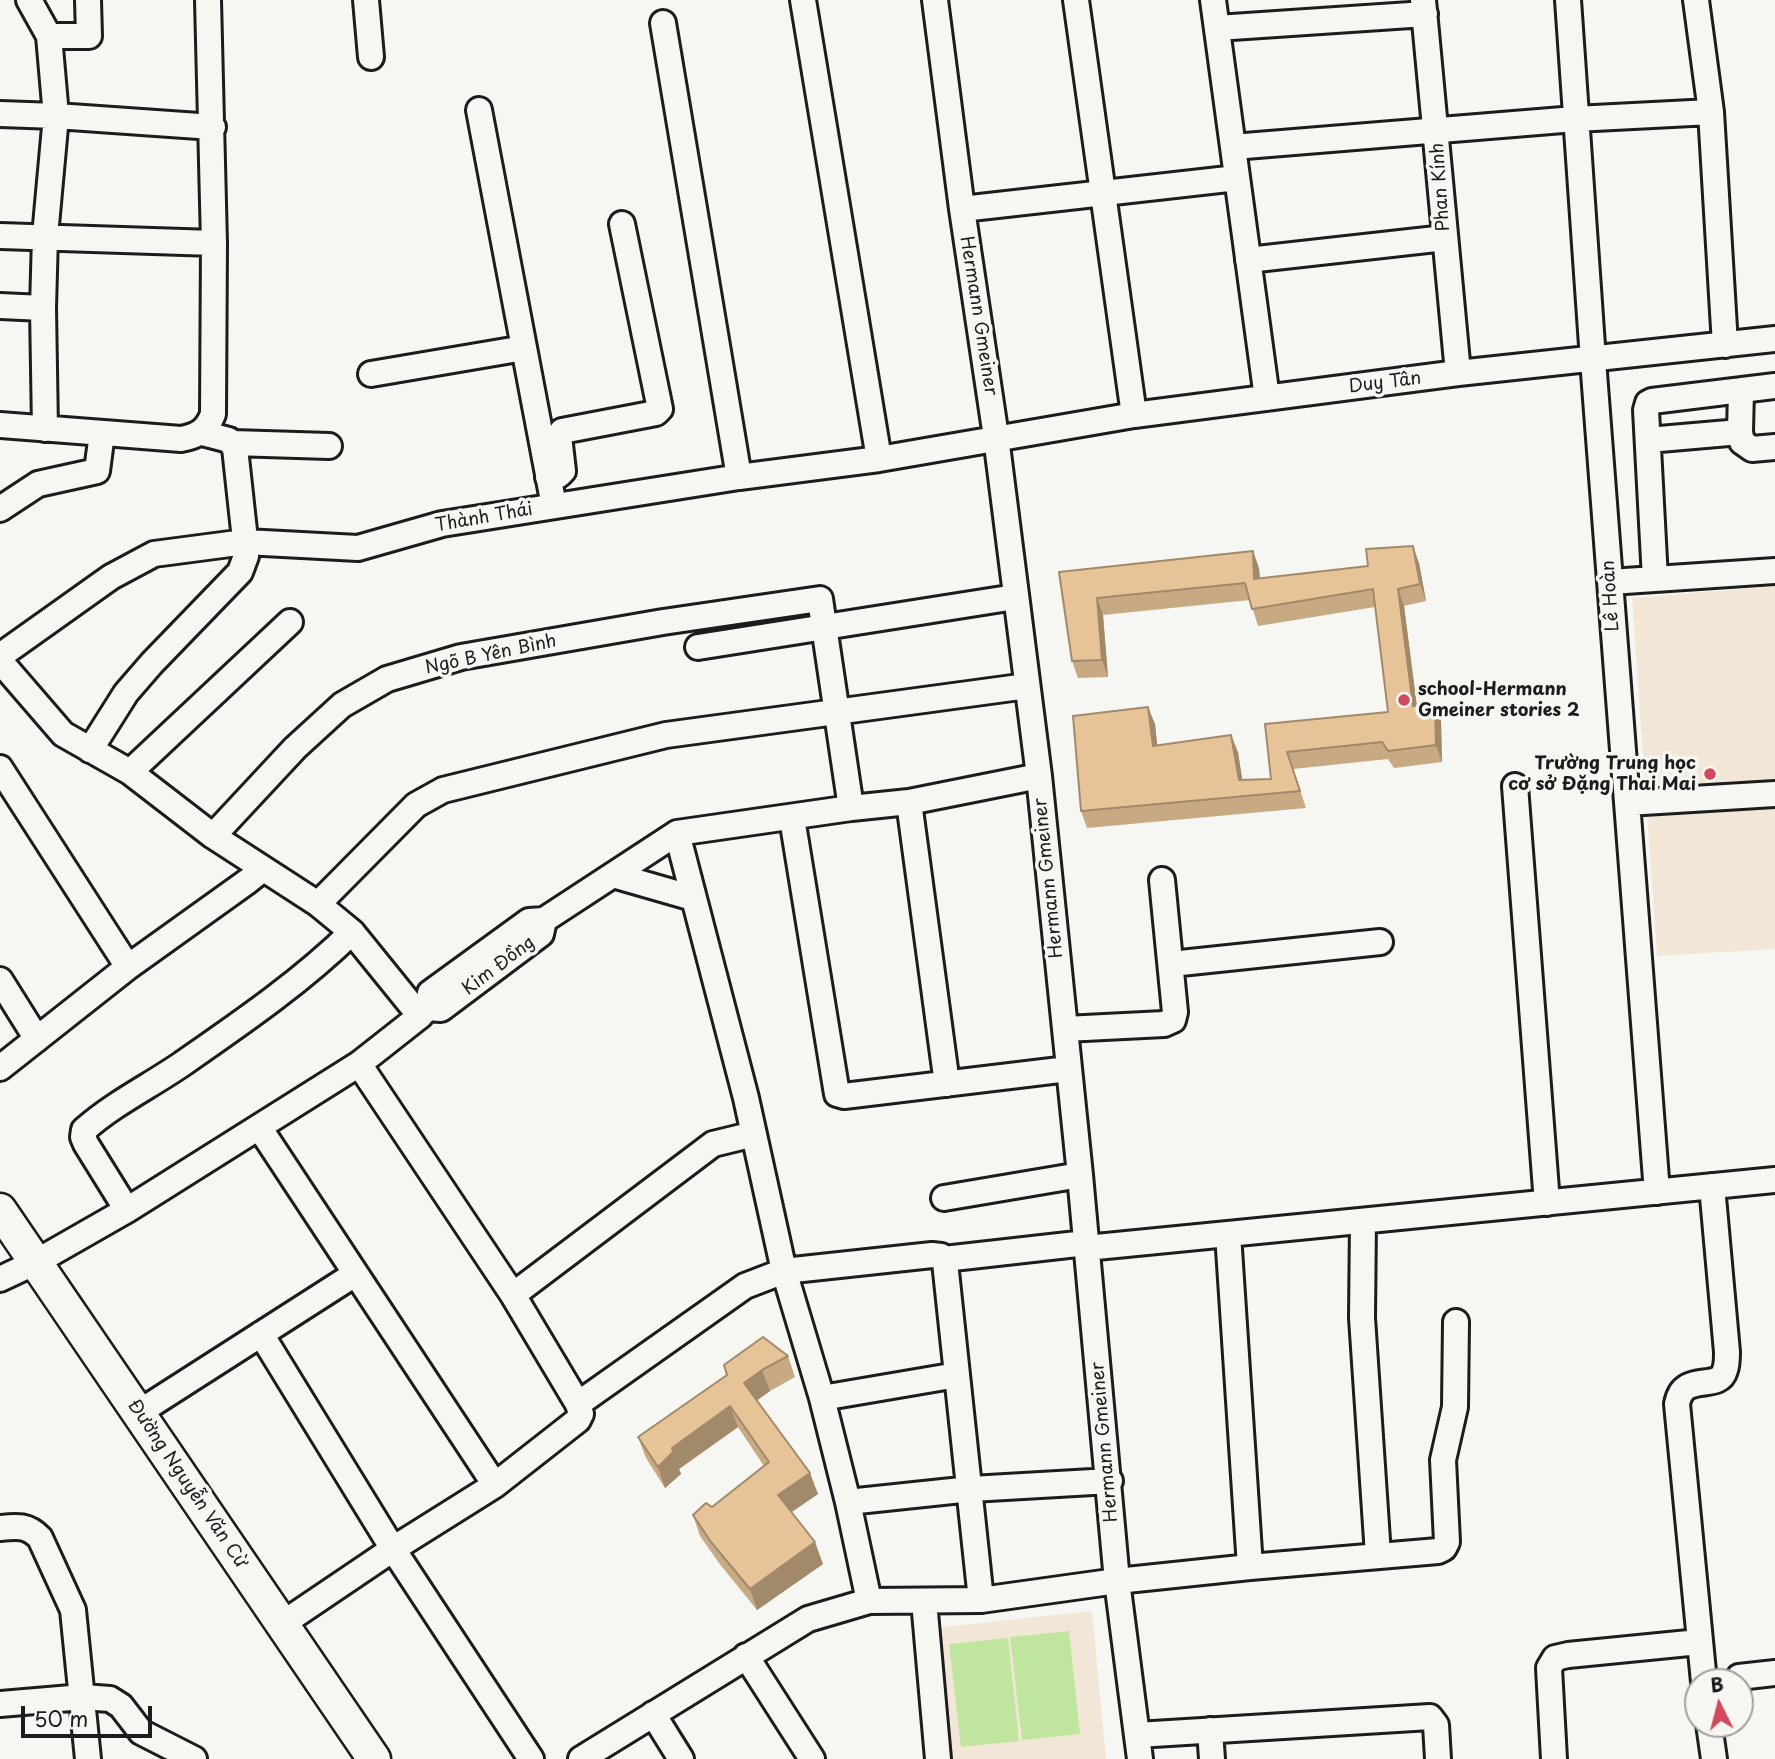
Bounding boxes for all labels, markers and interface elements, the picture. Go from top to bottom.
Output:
street label: Phan Kính [1427,142,1455,232]
street label: Hermann Gmeiner [955,235,1001,397]
street label: Duy Tân [1348,368,1422,398]
street label: Thành Thái [434,499,534,537]
street label: Lê Hoàn [1598,560,1624,632]
street label: Ngõ B Yên Bình [423,631,559,679]
place label: school-Hermann Gmeiner stories 2 [1418,679,1580,722]
marker: school-Hermann Gmeiner stories 2 [1396,692,1412,708]
place label: Trường Trung học cơ sở Đặng Thai Mai [1508,753,1696,796]
marker: Trường Trung học cơ sở Đặng Thai Mai [1702,766,1718,782]
street label: Hermann Gmeiner [1030,797,1068,959]
street label: Kim Đồng [459,932,539,1000]
street label: Hermann Gmeiner [1087,1361,1123,1523]
street label: Đường Nguyễn Văn Cừ [123,1396,251,1572]
north arrow [1684,1668,1754,1738]
text: B [1709,1669,1725,1699]
scale bar [24,1692,156,1736]
text: 50 m [34,1702,88,1734]

